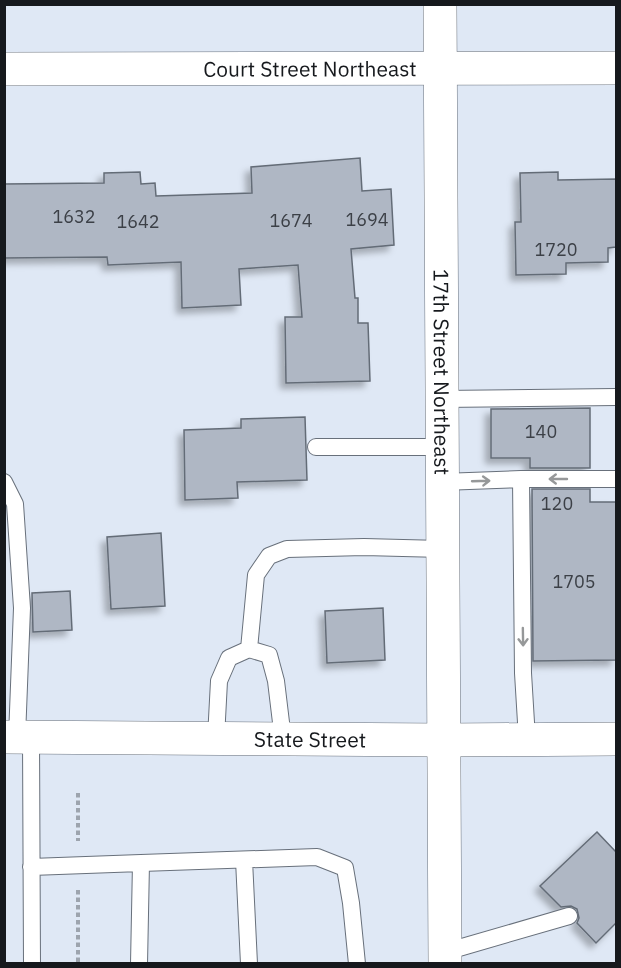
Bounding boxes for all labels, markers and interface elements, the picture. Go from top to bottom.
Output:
street label: Court Street Northeast [203,54,417,83]
house number: 1632 [52,205,96,228]
house number: 1694 [345,208,389,231]
house number: 1674 [269,209,313,232]
house number: 1642 [116,210,160,233]
house number: 1720 [534,238,578,261]
street label: 17th Street Northeast [427,269,456,475]
house number: 140 [525,420,557,443]
one-way arrow [549,473,569,485]
one-way arrow [471,475,491,486]
house number: 120 [541,492,573,515]
house number: 1705 [552,570,596,593]
one-way arrow [517,626,529,646]
street label: State Street [254,725,366,753]

